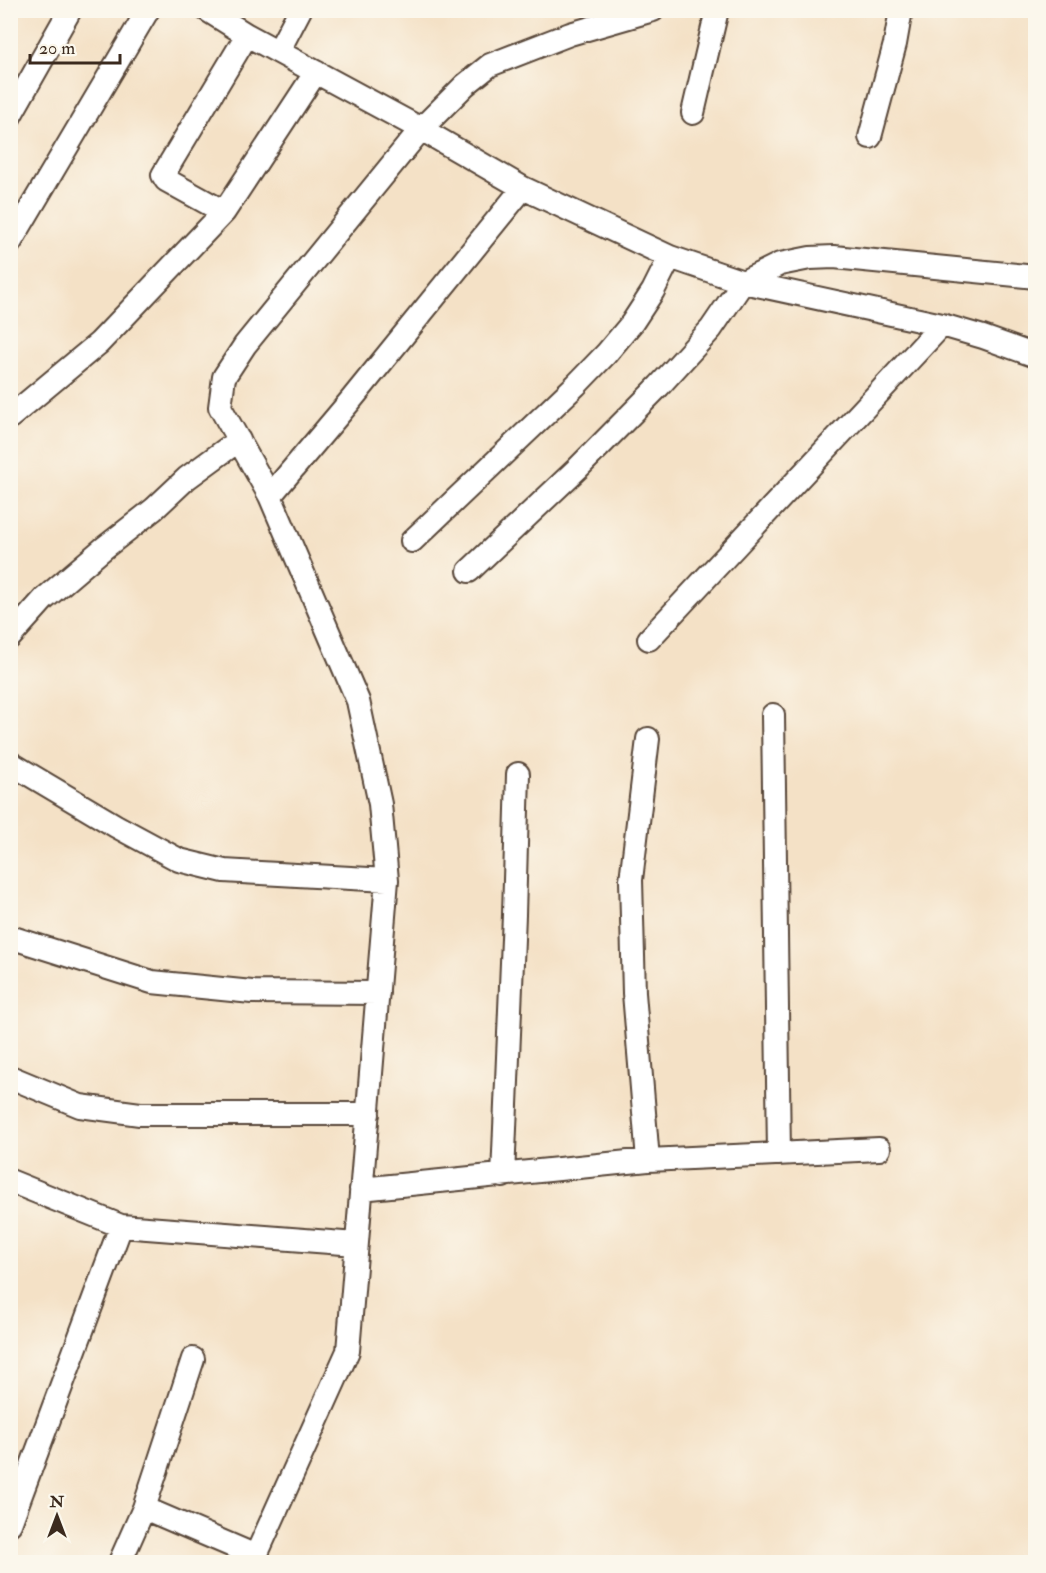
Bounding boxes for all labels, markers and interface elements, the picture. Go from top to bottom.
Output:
scale bar [30,27,120,65]
text: 20 m [39,37,75,60]
north arrow [27,1486,87,1546]
text: N [49,1492,65,1512]

